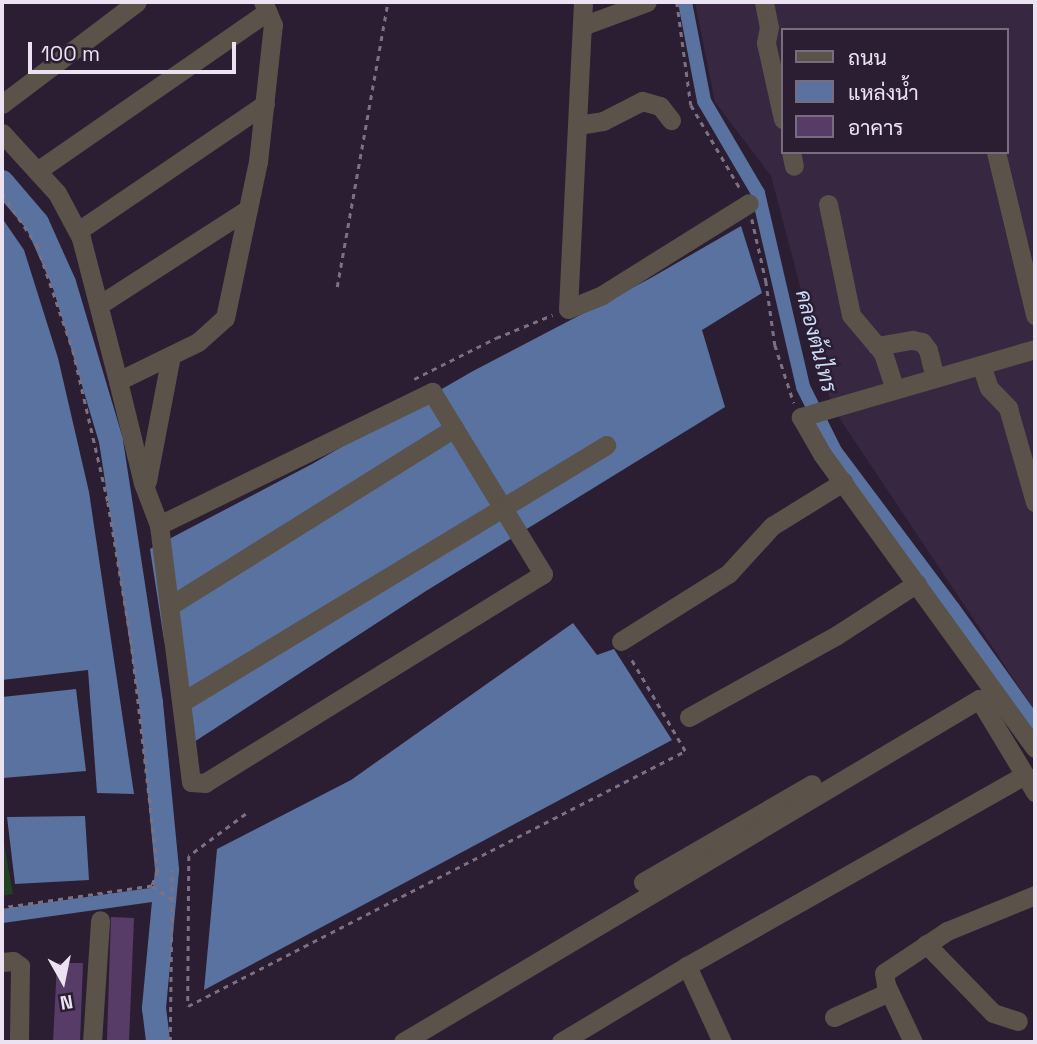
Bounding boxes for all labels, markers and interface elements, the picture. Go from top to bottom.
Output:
scale bar [32,28,240,72]
legend [782,28,1009,154]
text: 100 m [41,40,100,67]
text: ถนน [848,44,887,71]
text: แหล่งน้ำ [848,79,919,106]
text: อาคาร [848,114,904,141]
water label: คลองต้นไทร [790,287,842,395]
north arrow [28,946,98,1016]
text: N [58,989,75,1016]

